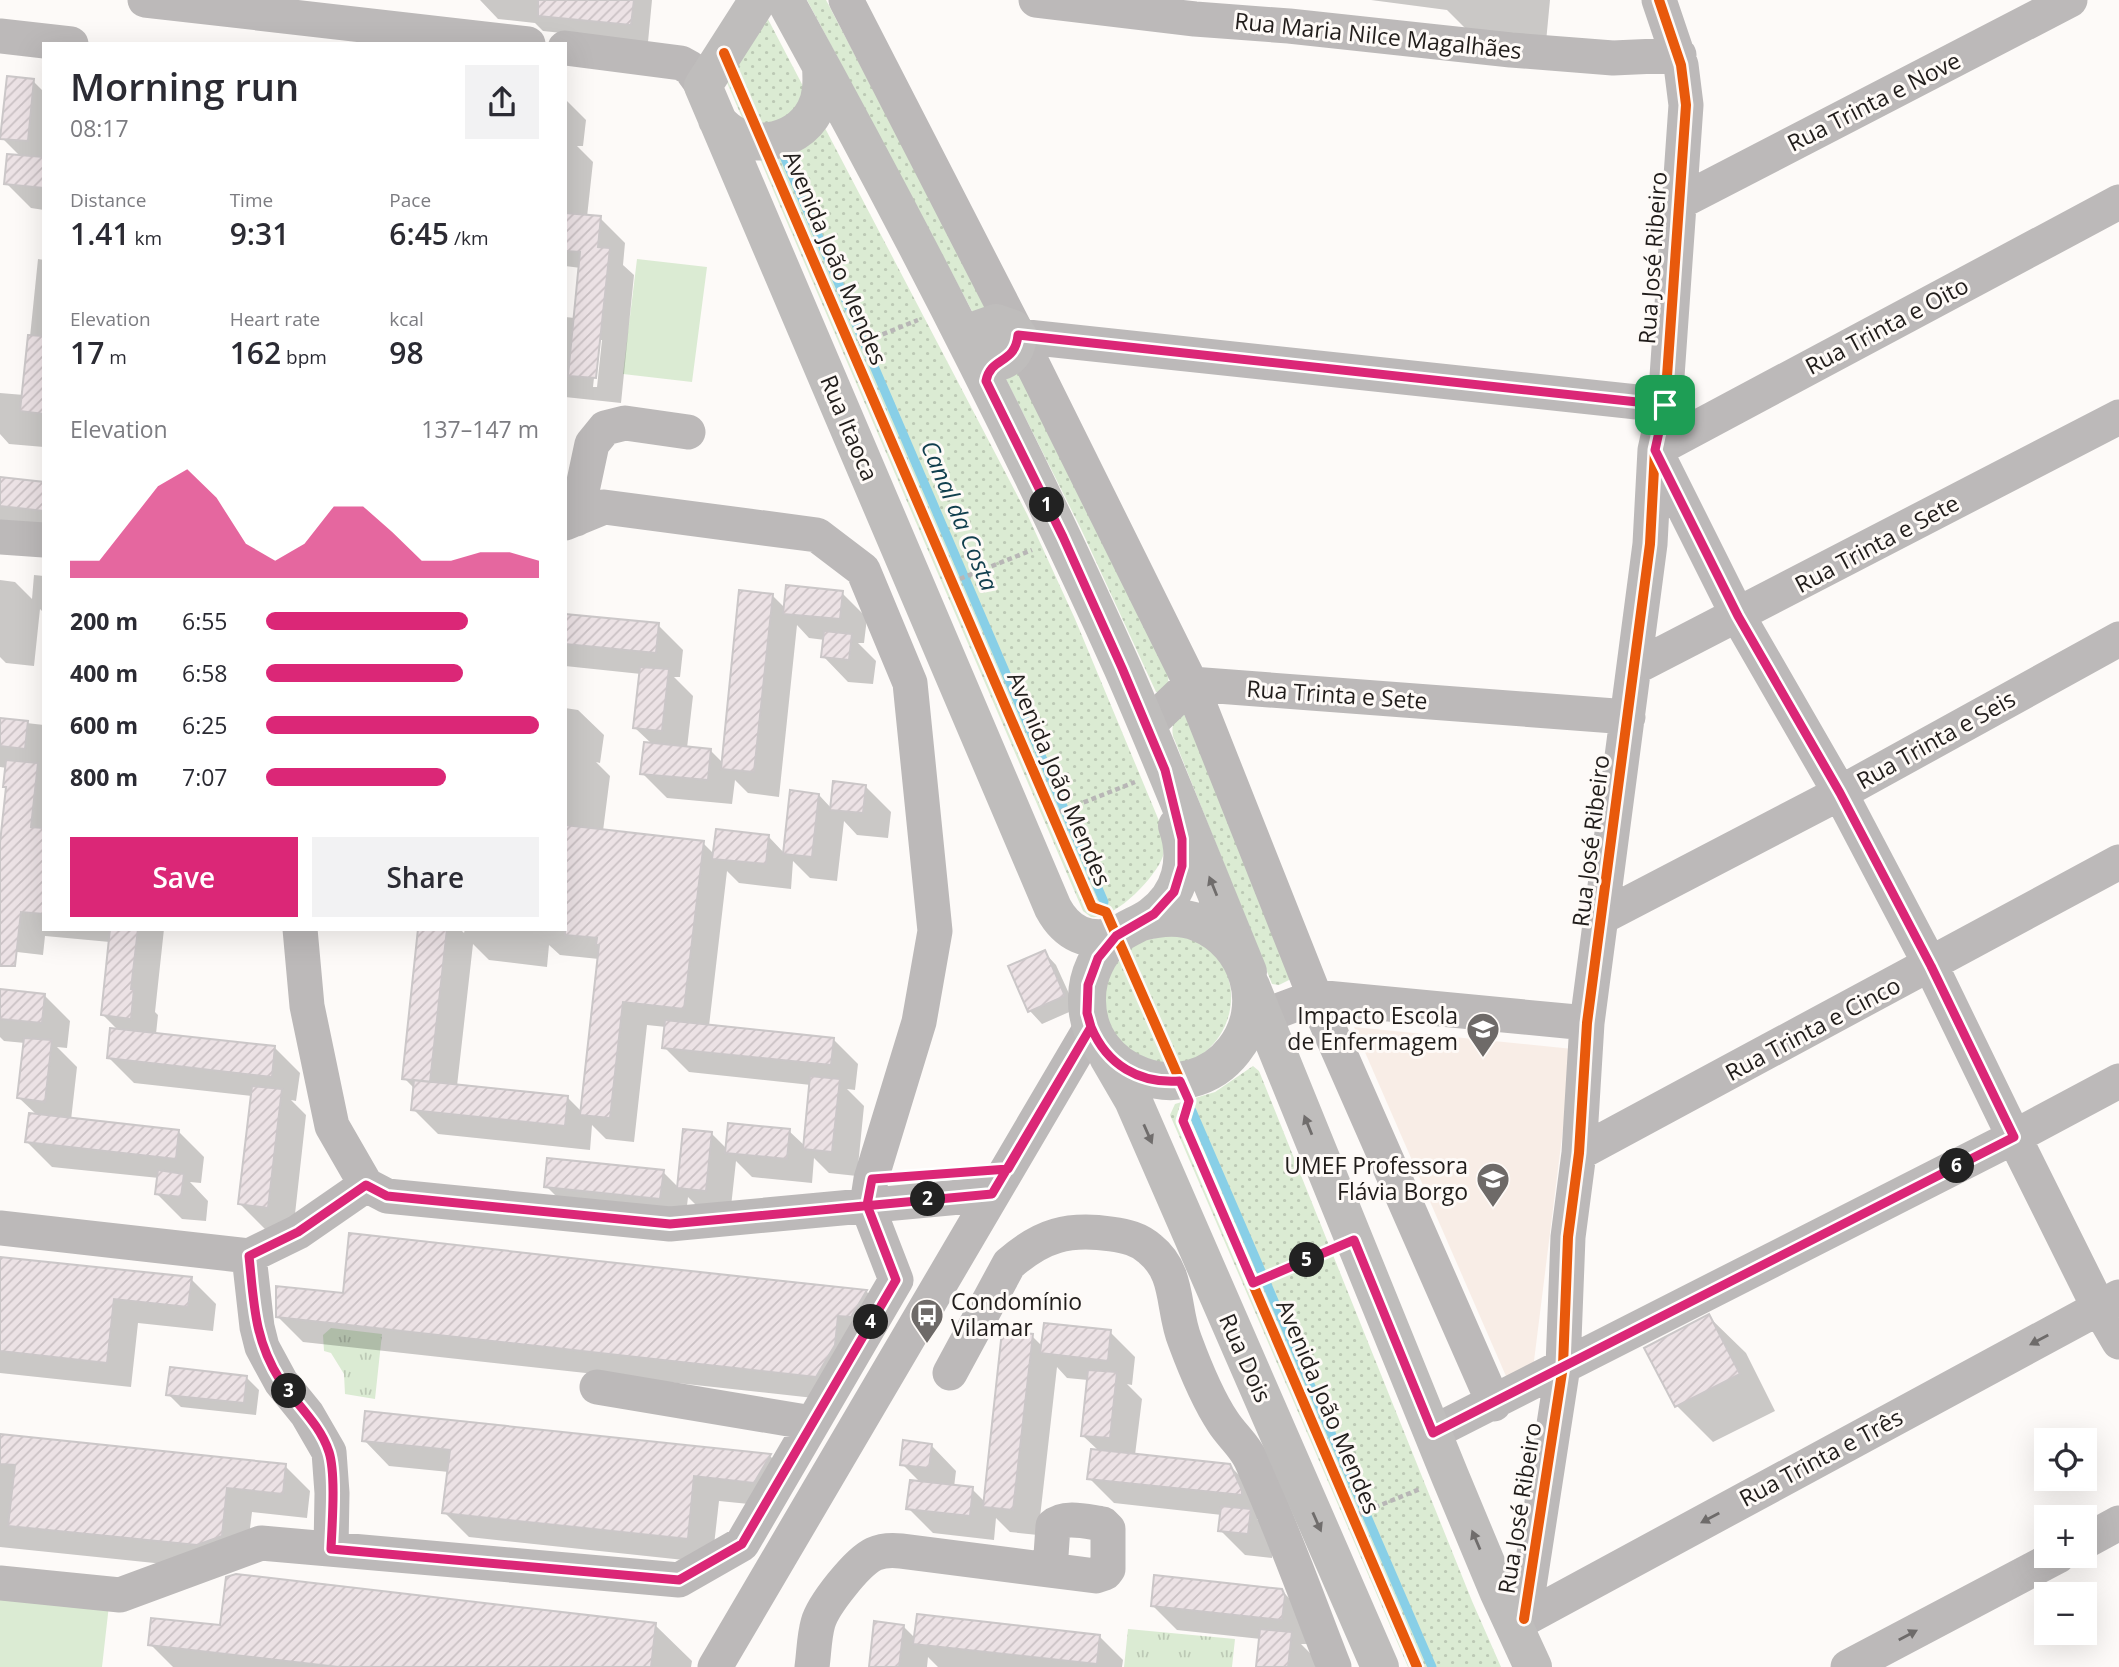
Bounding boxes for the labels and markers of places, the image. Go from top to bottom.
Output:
pin [1635,375,1695,435]
pin: 1 [1030,488,1064,522]
place label: Impacto Escola de Enfermagem [1287,999,1458,1057]
school or university icon: Impacto Escola de Enfermagem [1464,1010,1502,1059]
pin: 6 [1940,1148,1974,1184]
place label: UMEF Professora Flávia Borgo [1284,1149,1468,1207]
school or university icon: UMEF Professora Flávia Borgo [1474,1160,1512,1209]
pin: 2 [911,1182,946,1216]
pin: 5 [1290,1242,1324,1278]
place label: Condomínio Vilamar [951,1285,1082,1343]
bus stop icon: Condomínio Vilamar [908,1296,946,1345]
pin: 4 [854,1304,888,1340]
pin: 3 [272,1374,306,1408]

